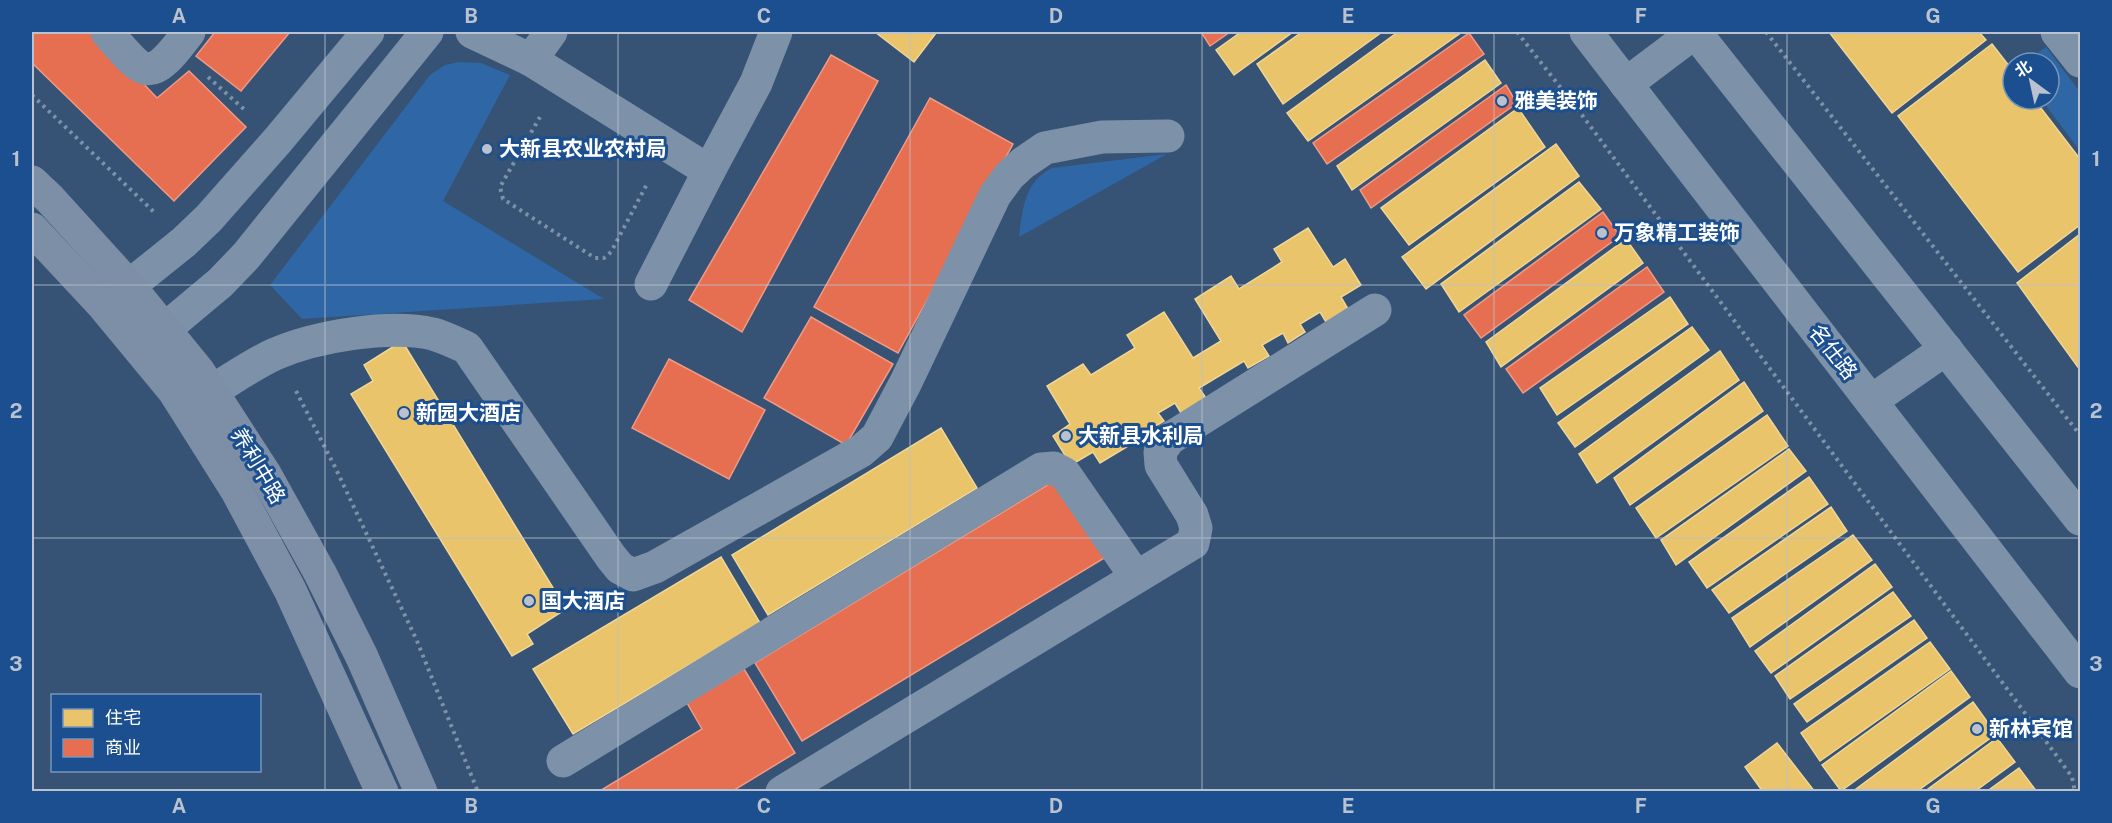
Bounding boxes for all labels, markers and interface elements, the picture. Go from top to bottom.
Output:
text: A [172,4,186,28]
text: B [464,4,478,28]
text: C [757,4,771,28]
text: D [1049,4,1063,28]
text: E [1342,4,1354,28]
text: F [1635,4,1647,28]
text: G [1925,4,1941,28]
north arrow [2001,51,2061,111]
text: 北 [2011,57,2035,81]
place label: 雅美装饰 [1514,88,1598,113]
marker: 雅美装饰 [1495,94,1509,108]
place label: 大新县农业农村局 [499,136,667,161]
marker: 大新县农业农村局 [480,142,494,156]
text: 1 [12,147,20,171]
text: 1 [2092,147,2100,171]
place label: 万象精工装饰 [1614,220,1740,245]
marker: 万象精工装饰 [1595,226,1609,240]
street label: 名仕路 [1804,319,1863,384]
text: 2 [10,399,22,423]
text: 2 [2090,399,2102,423]
place label: 新园大酒店 [416,400,521,425]
marker: 新园大酒店 [397,406,411,420]
street label: 养利中路 [226,423,291,508]
place label: 大新县水利局 [1078,423,1204,448]
marker: 大新县水利局 [1059,429,1073,443]
place label: 国大酒店 [541,588,625,613]
marker: 国大酒店 [522,594,536,608]
text: 3 [9,652,23,676]
text: 3 [2089,652,2103,676]
legend [51,694,261,772]
text: 住宅 [105,707,141,728]
place label: 新林宾馆 [1989,716,2073,741]
marker: 新林宾馆 [1970,722,1984,736]
text: 商业 [105,737,141,758]
text: A [172,794,186,818]
text: B [464,794,478,818]
text: C [757,794,771,818]
text: D [1049,794,1063,818]
text: E [1342,794,1354,818]
text: F [1635,794,1647,818]
text: G [1925,794,1941,818]

